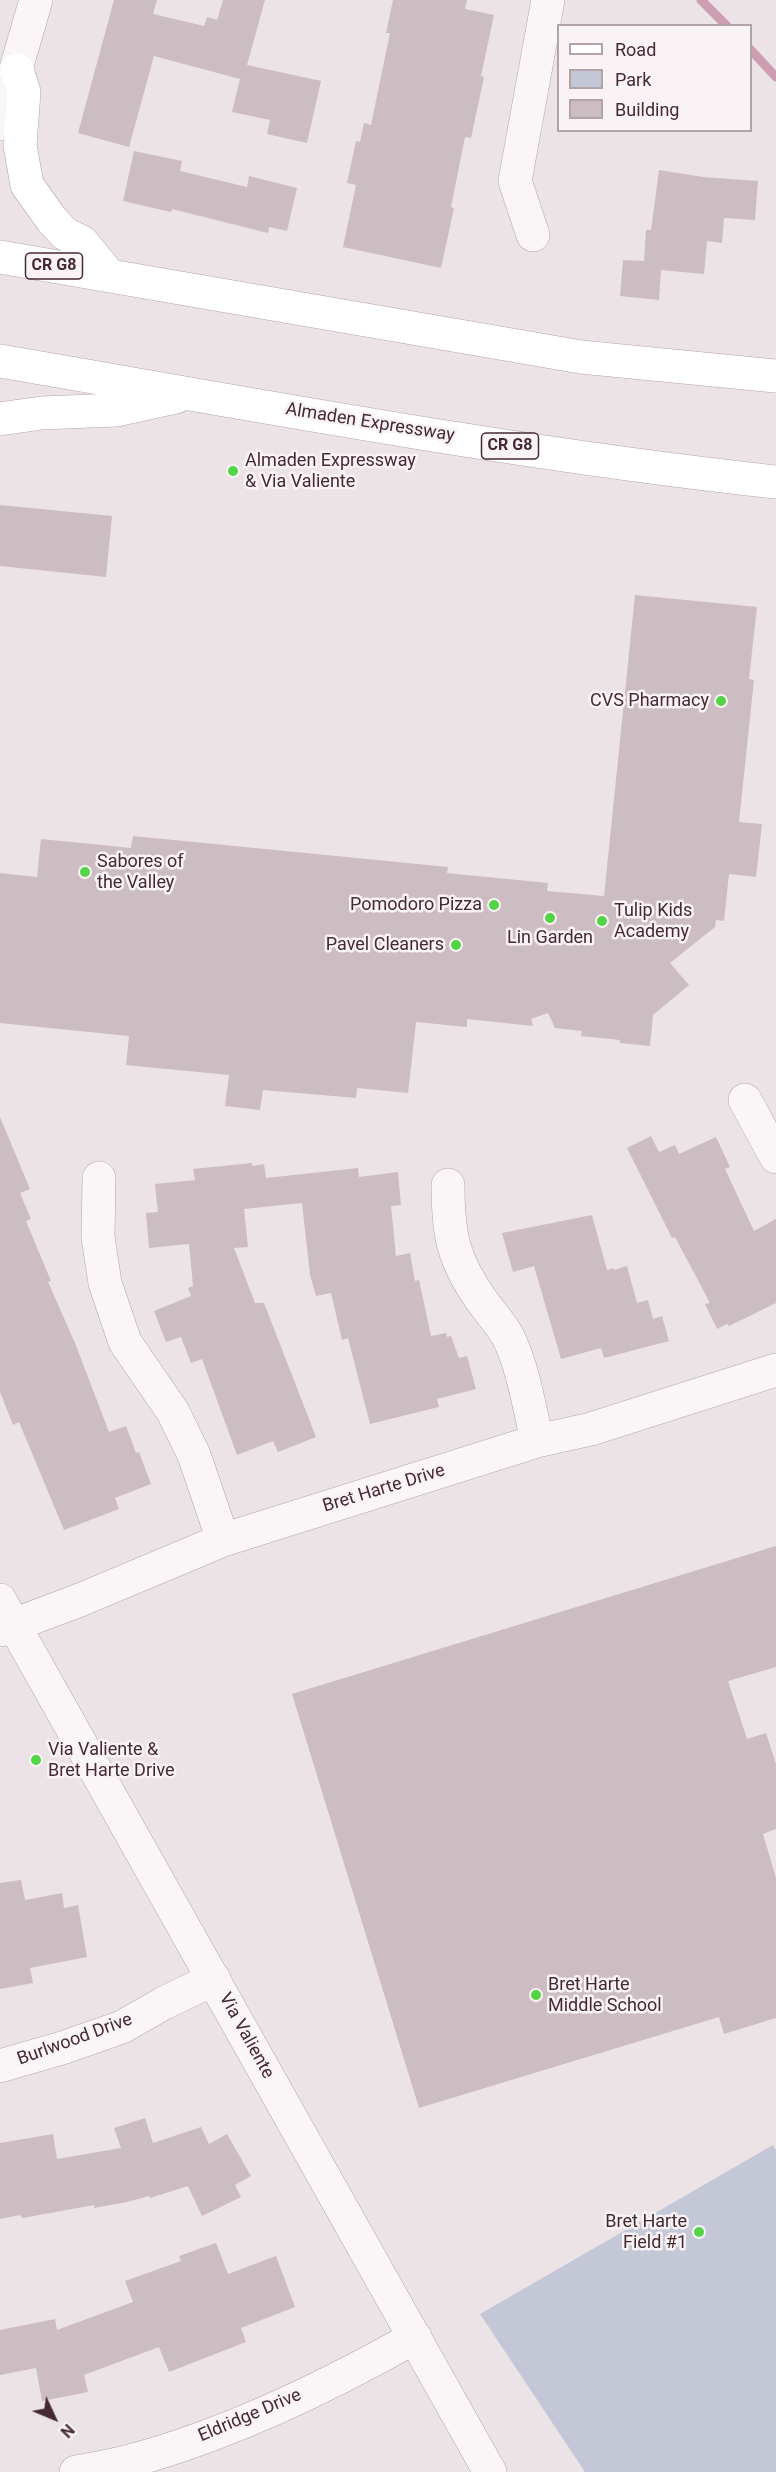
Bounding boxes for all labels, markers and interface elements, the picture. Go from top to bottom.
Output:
legend [557,24,752,132]
text: Road [615,39,656,60]
text: Park [615,69,651,90]
text: Building [615,99,679,120]
road number: CR G8 [26,253,82,279]
street label: Almaden Expressway [284,399,456,447]
road number: CR G8 [482,433,538,459]
place label: Almaden Expressway & Via Valiente [245,450,416,492]
marker: Almaden Expressway & Via Valiente [226,464,240,478]
place label: CVS Pharmacy [590,690,709,712]
marker: CVS Pharmacy [714,694,728,708]
place label: Sabores of the Valley [97,851,184,894]
marker: Sabores of the Valley [78,865,92,879]
place label: Pomodoro Pizza [350,894,482,916]
marker: Pomodoro Pizza [487,898,501,912]
place label: Tulip Kids Academy [614,900,692,942]
marker: Lin Garden [543,911,557,925]
marker: Tulip Kids Academy [595,914,609,928]
place label: Lin Garden [507,927,593,949]
place label: Pavel Cleaners [326,934,444,956]
marker: Pavel Cleaners [449,938,463,952]
street label: Bret Harte Drive [320,1460,448,1518]
place label: Via Valiente & Bret Harte Drive [48,1739,175,1782]
marker: Via Valiente & Bret Harte Drive [29,1753,43,1767]
place label: Bret Harte Middle School [548,1974,662,2016]
marker: Bret Harte Middle School [529,1988,543,2002]
street label: Via Valiente [214,1989,278,2083]
street label: Burlwood Drive [15,2009,135,2071]
place label: Bret Harte Field #1 [605,2211,687,2254]
marker: Bret Harte Field #1 [692,2225,706,2239]
street label: Eldridge Drive [195,2385,305,2447]
north arrow [24,2388,84,2448]
text: N [57,2420,78,2442]

